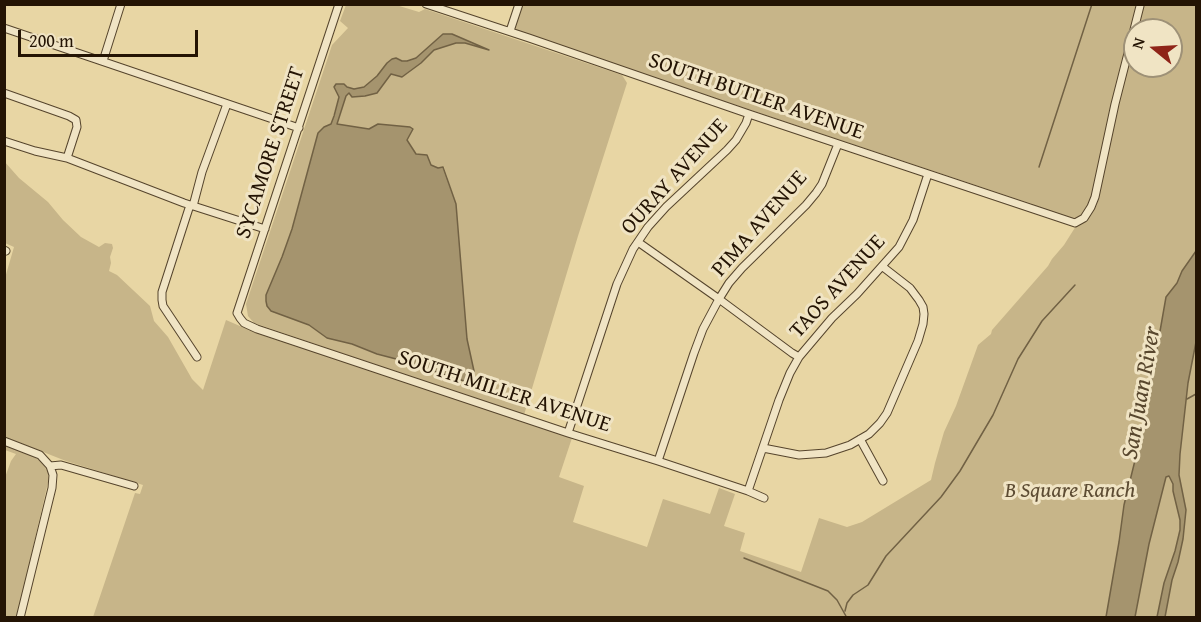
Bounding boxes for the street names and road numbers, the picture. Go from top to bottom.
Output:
street label: SOUTH BUTLER AVENUE [645,48,867,146]
street label: SYCAMORE STREET [231,64,311,242]
street label: OURAY AVENUE [616,113,734,241]
street label: PIMA AVENUE [707,166,813,282]
street label: TAOS AVENUE [785,230,891,344]
street label: SOUTH MILLER AVENUE [394,345,614,439]

